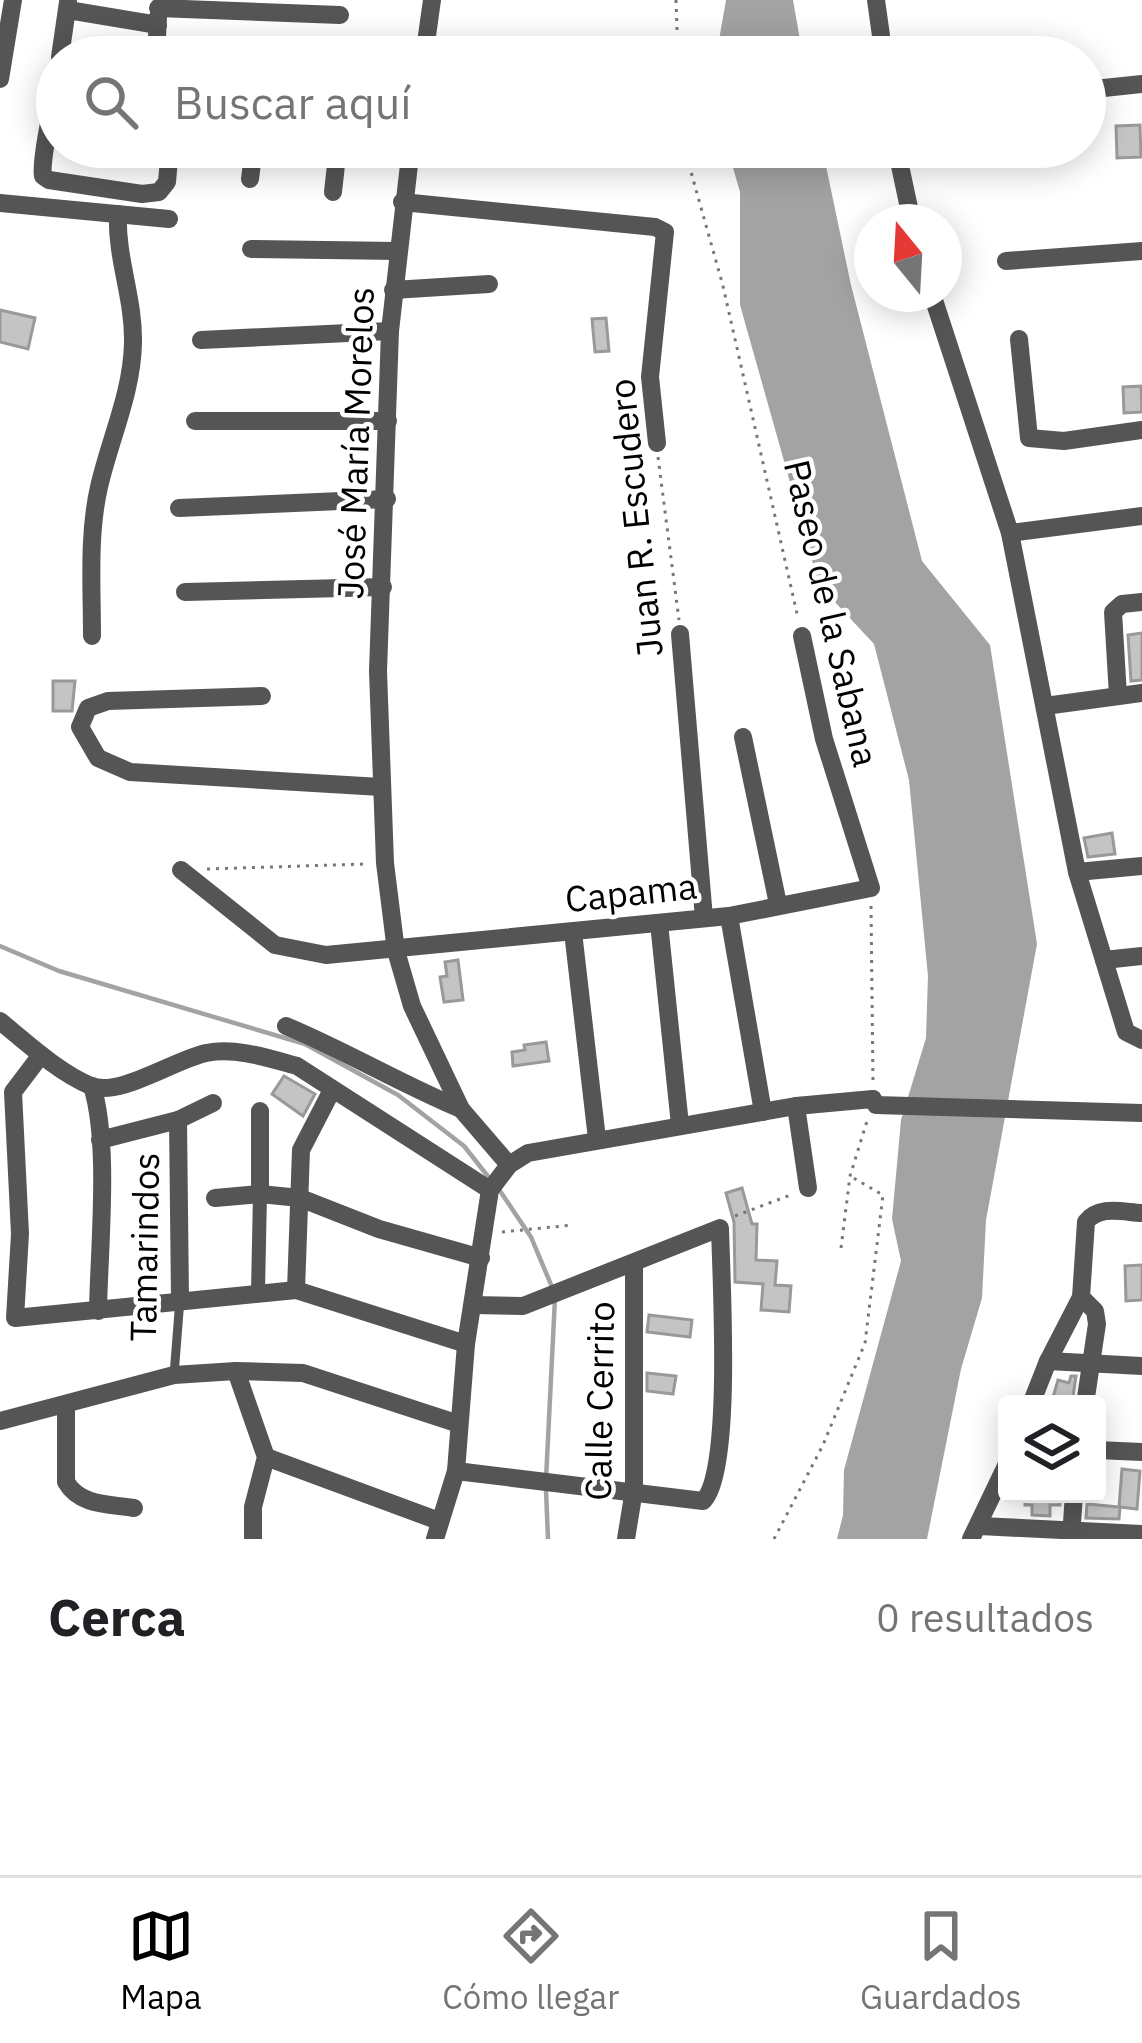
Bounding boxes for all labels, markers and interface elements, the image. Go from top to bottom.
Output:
search box [36,36,1106,168]
icon: search [78,69,144,135]
text: Buscar aquí [174,73,412,131]
north arrow [854,204,962,312]
street label: José María Morelos [326,286,384,600]
street label: Juan R. Escudero [597,377,673,659]
street label: Paseo de la Sabana [774,455,890,771]
street label: Capama [563,862,699,922]
street label: Tamarindos [119,1152,169,1342]
street label: Calle Cerrito [574,1301,624,1501]
map controls [998,1395,1106,1503]
button: layers [998,1395,1106,1503]
text: Cerca [48,1584,186,1650]
text: 0 resultados [876,1592,1094,1643]
tab: Mapa [120,1903,202,2018]
tab: Cómo llegar [442,1903,619,2018]
tab: Guardados [860,1903,1022,2018]

